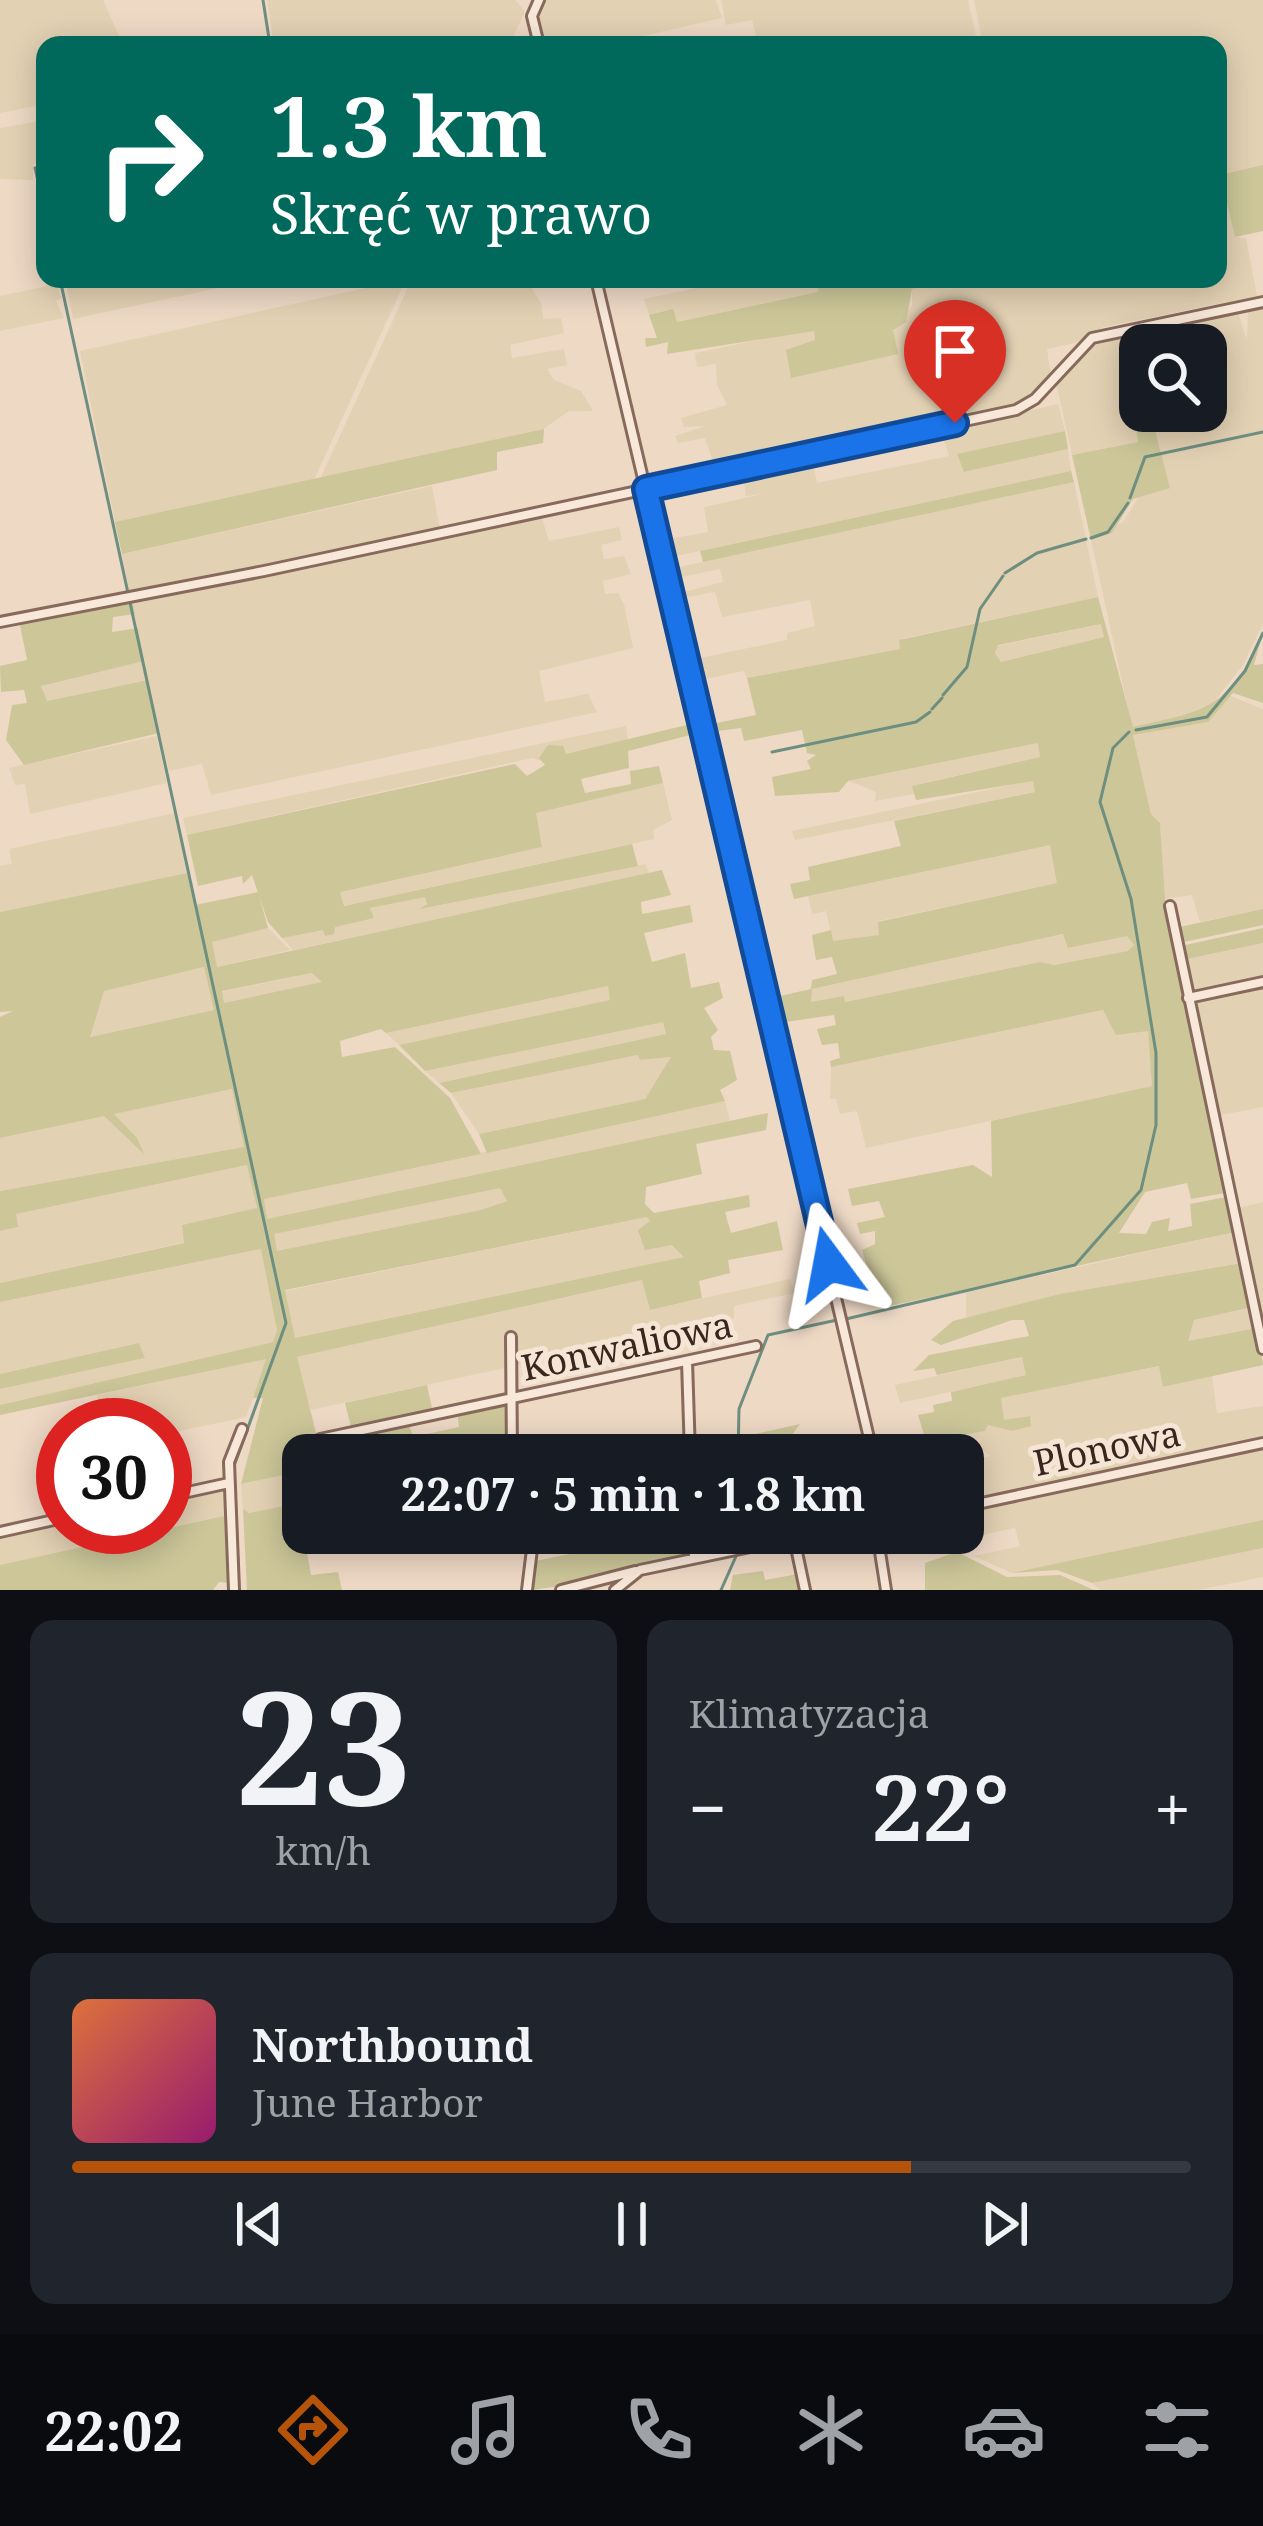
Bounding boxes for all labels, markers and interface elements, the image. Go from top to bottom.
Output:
text: 1.3 km [270,67,548,182]
icon: right [72,84,228,240]
text: Skręć w prawo [270,176,652,250]
pin [904,300,1006,423]
icon: arrive [922,318,988,384]
map controls [1119,324,1227,432]
button: search [1119,324,1227,432]
position arrow [766,1201,892,1327]
street label: Konwaliowa [517,1299,737,1392]
speed limit sign: 30 [36,1398,192,1554]
street label: Plonowa [1029,1408,1185,1487]
text: 22:07 · 5 min · 1.8 km [401,1463,865,1524]
text: 23 [235,1638,411,1851]
text: Klimatyzacja [689,1686,930,1739]
text: 22° [872,1745,1009,1867]
text: − [689,1762,727,1852]
text: + [1154,1762,1191,1852]
text: km/h [275,1823,371,1876]
text: Northbound [252,2014,533,2075]
text: June Harbor [252,2075,483,2128]
icon: previous [226,2191,292,2257]
icon: pause [599,2191,665,2257]
icon: next [972,2191,1038,2257]
icon: directions [271,2388,355,2472]
icon: music [444,2388,528,2472]
icon: phone [617,2388,701,2472]
icon: climate [789,2388,873,2472]
icon: car [962,2388,1046,2472]
icon: filters [1135,2388,1219,2472]
text: 22:02 [44,2393,183,2467]

